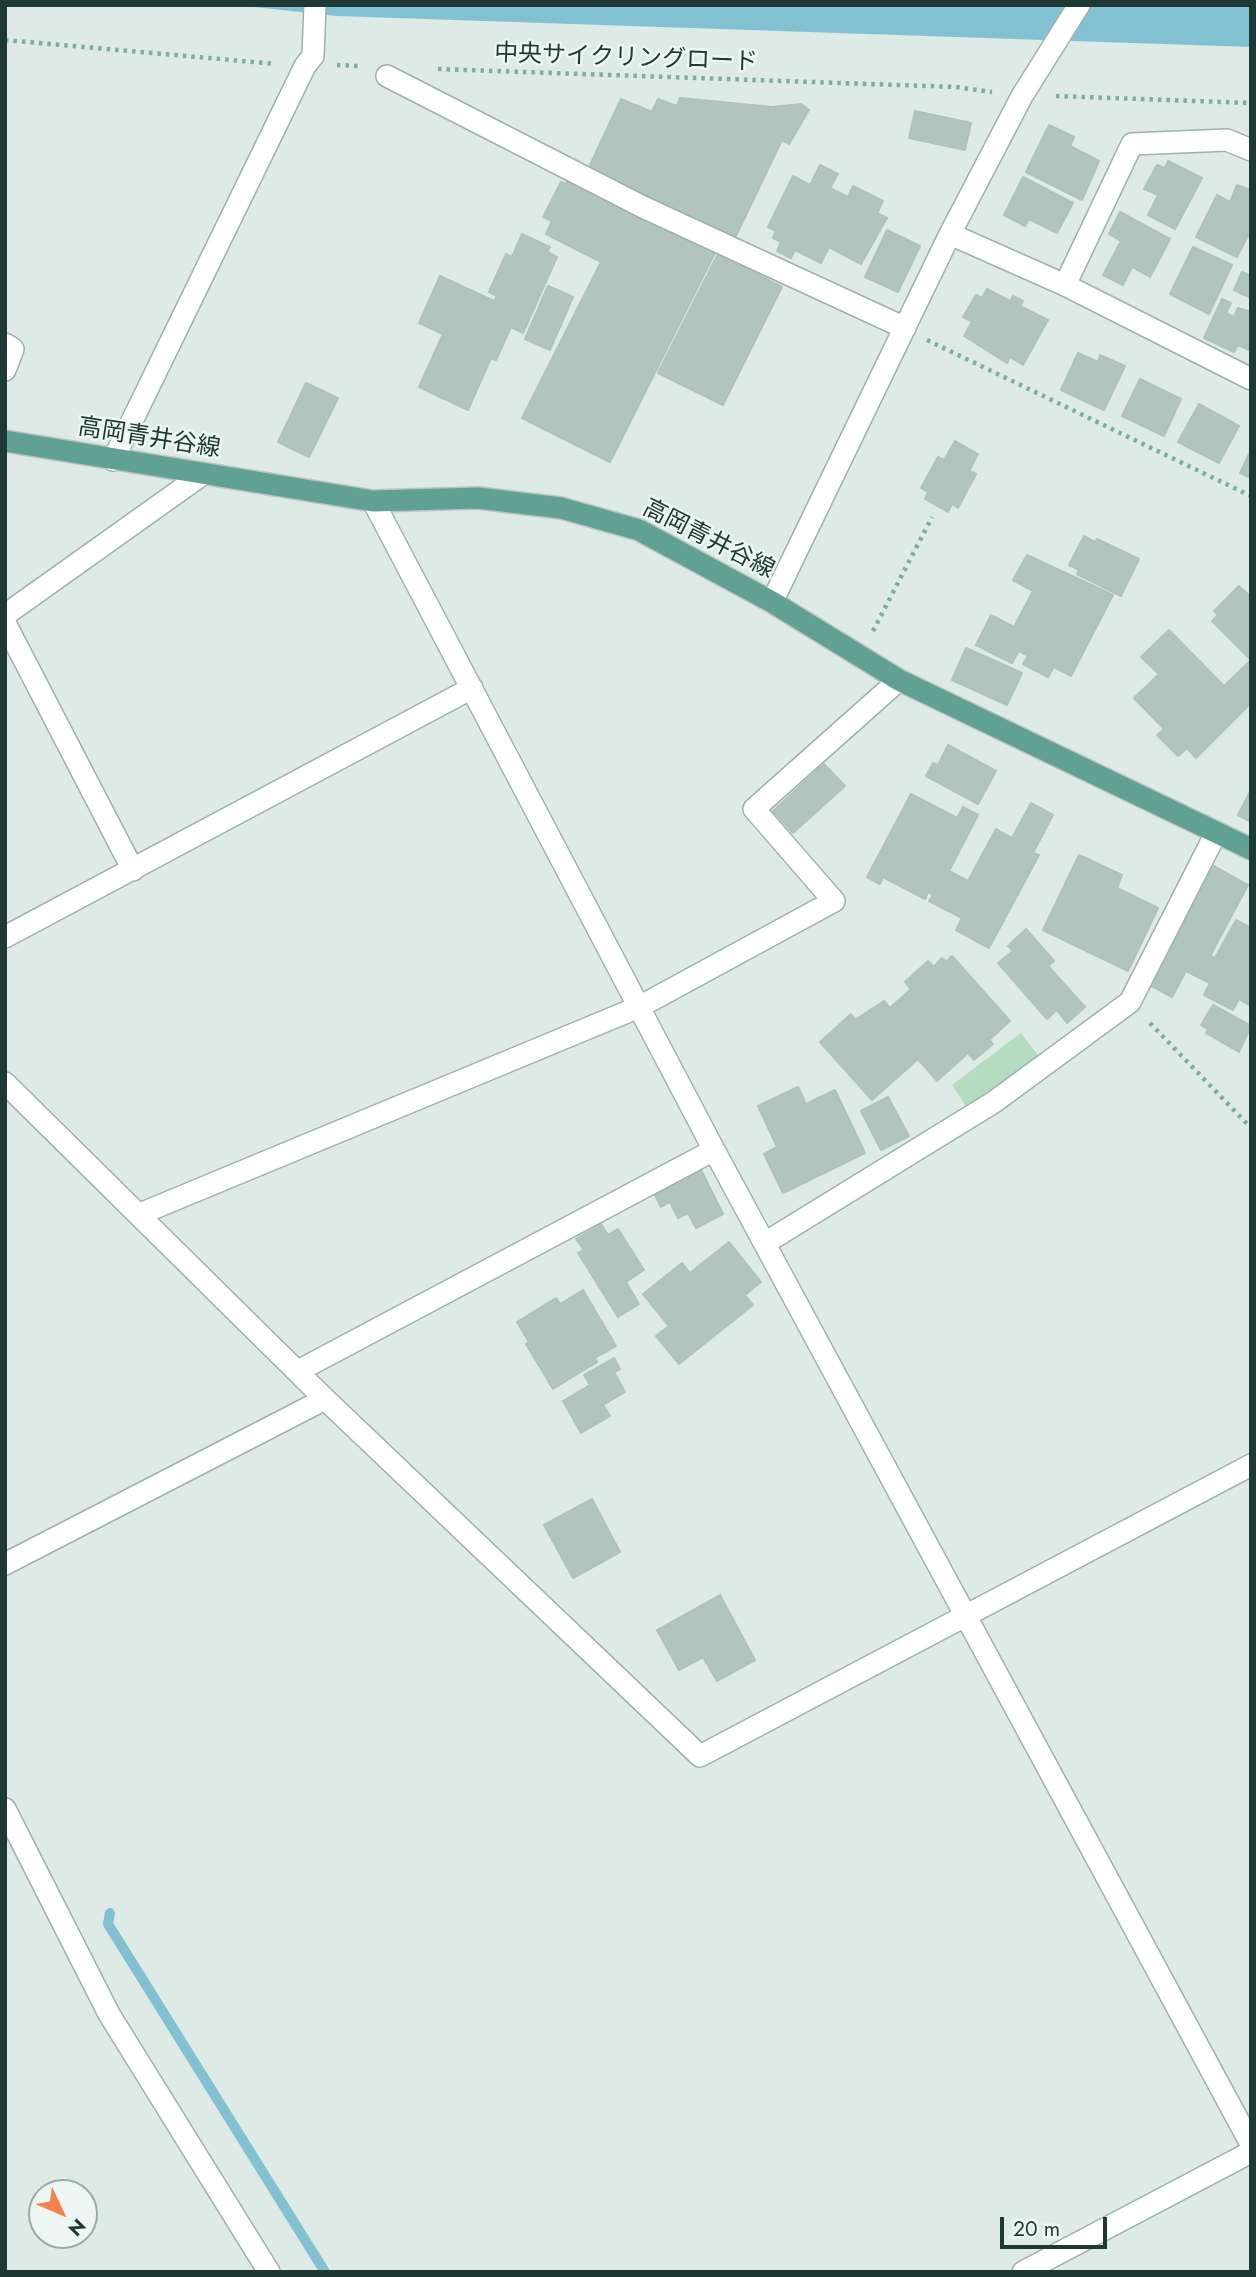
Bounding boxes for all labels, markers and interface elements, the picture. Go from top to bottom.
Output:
street label: 中央サイクリングロード [494,40,758,78]
street label: 高岡青井谷線 [76,414,222,464]
street label: 高岡青井谷線 [637,494,779,586]
north arrow [28,2179,98,2249]
scale bar [1004,2204,1111,2248]
text: N [62,2213,92,2242]
text: 20 m [1013,2214,1060,2244]

